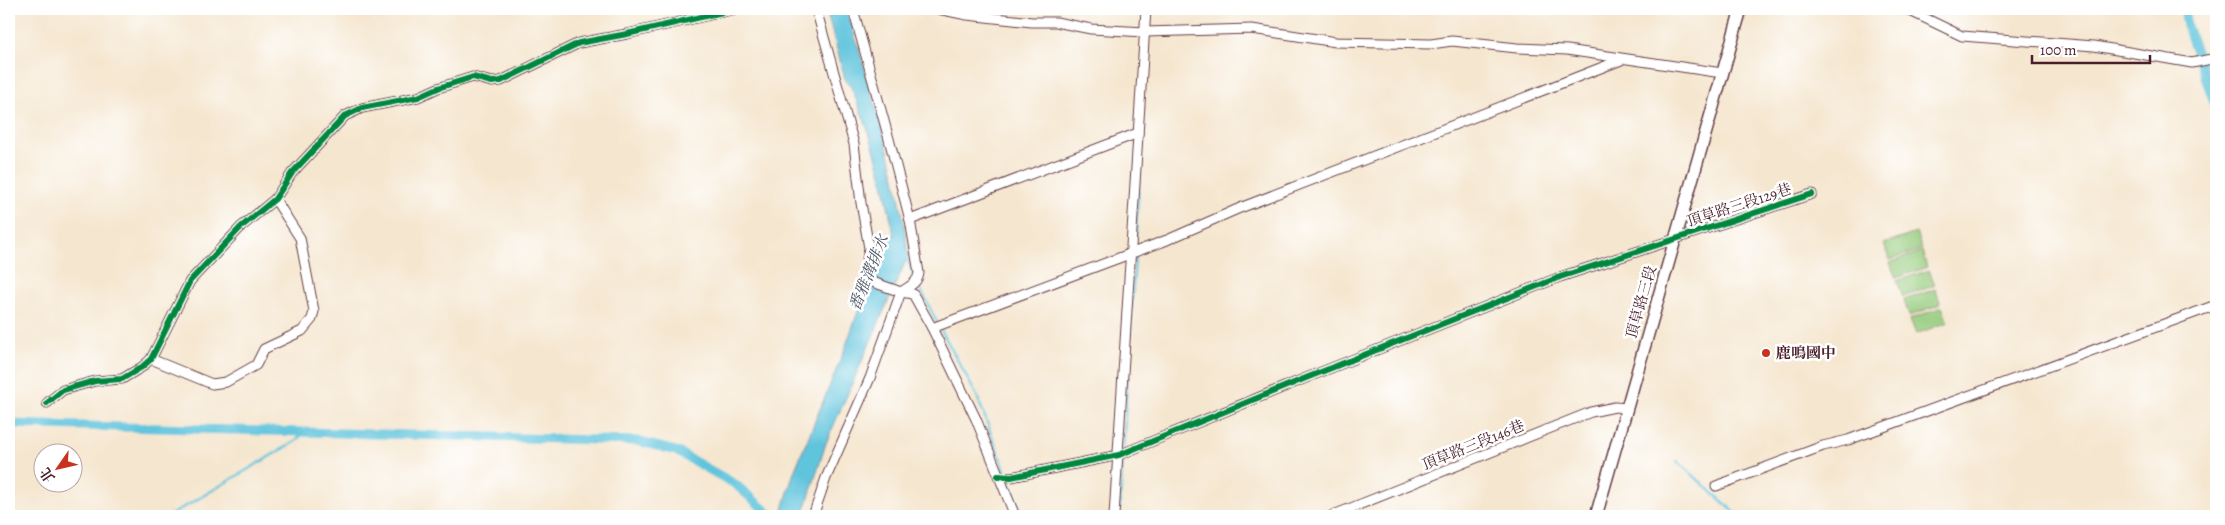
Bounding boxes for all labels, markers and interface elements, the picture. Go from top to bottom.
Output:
scale bar [2032,32,2150,64]
text: 100 m [2040,40,2077,60]
street label: 頂草路三段129巷 [1684,179,1794,231]
water label: 番雅溝排水 [844,230,895,314]
street label: 頂草路三段 [1621,263,1661,341]
place label: 鹿鳴國中 [1776,343,1836,363]
marker: 鹿鳴國中 [1760,347,1772,359]
street label: 頂草路三段146巷 [1419,415,1527,475]
north arrow [32,442,82,492]
text: 北 [36,464,59,486]

